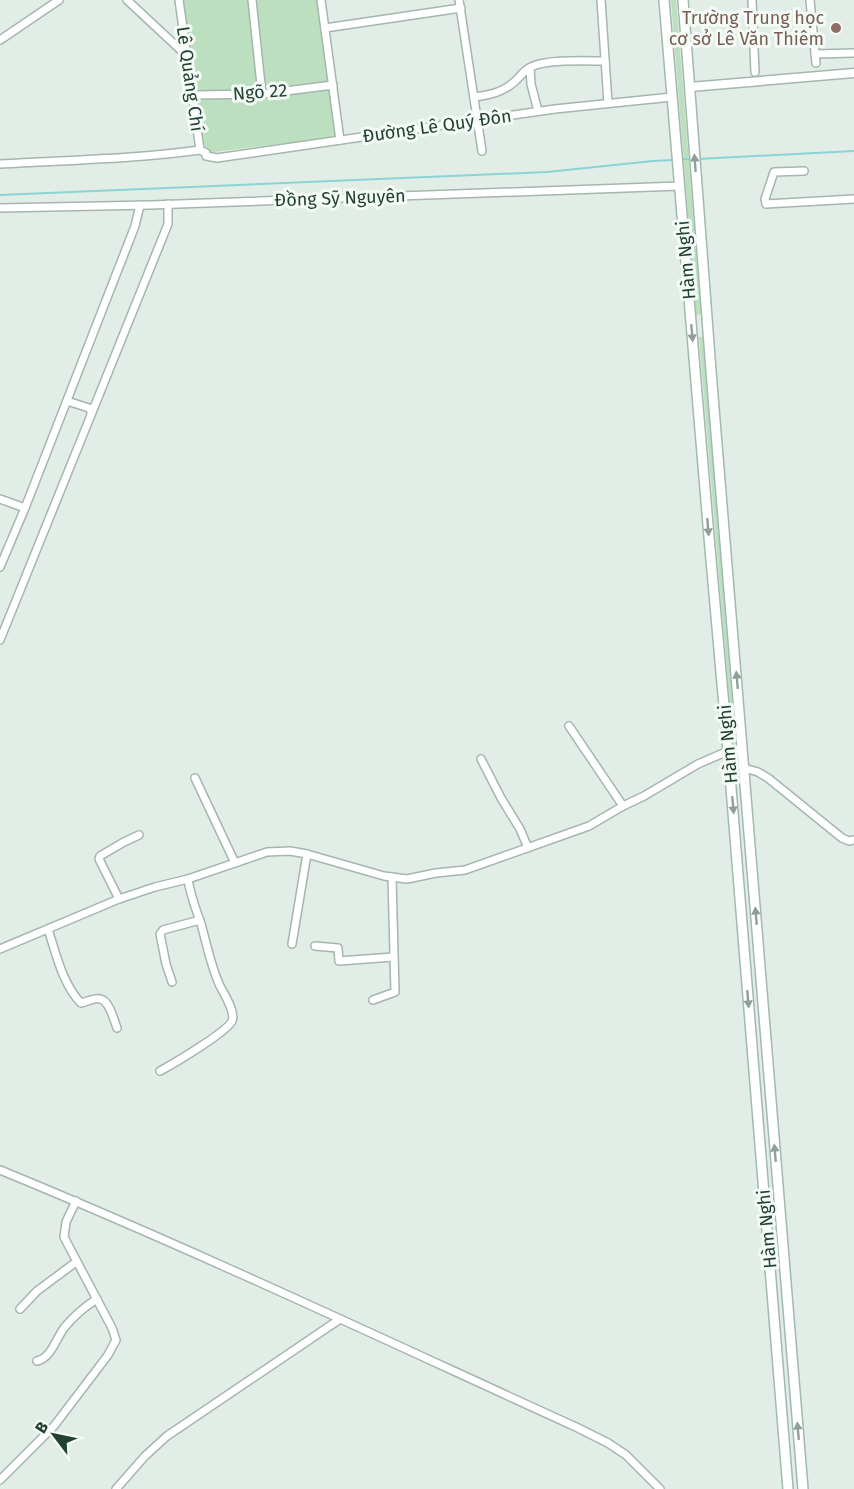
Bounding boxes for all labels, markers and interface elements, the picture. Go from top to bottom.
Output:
place label: Trường Trung học cơ sở Lê Văn Thiêm [669,7,824,50]
marker: Trường Trung học cơ sở Lê Văn Thiêm [829,21,843,35]
street label: Lê Quảng Chí [172,25,208,133]
street label: Ngõ 22 [232,79,288,105]
street label: Đường Lê Quý Đôn [361,105,513,147]
one-way arrow [691,154,700,173]
street label: Đồng Sỹ Nguyên [274,185,406,211]
street label: Hàm Nghi [672,219,700,301]
one-way arrow [687,323,697,342]
one-way arrow [703,518,713,537]
one-way arrow [732,671,742,690]
street label: Hàm Nghi [714,703,742,785]
one-way arrow [728,795,738,814]
one-way arrow [751,907,761,926]
one-way arrow [744,990,753,1009]
one-way arrow [770,1143,780,1162]
street label: Hàm Nghi [753,1188,781,1270]
north arrow [24,1405,84,1465]
text: B [31,1418,52,1437]
one-way arrow [793,1421,803,1440]

